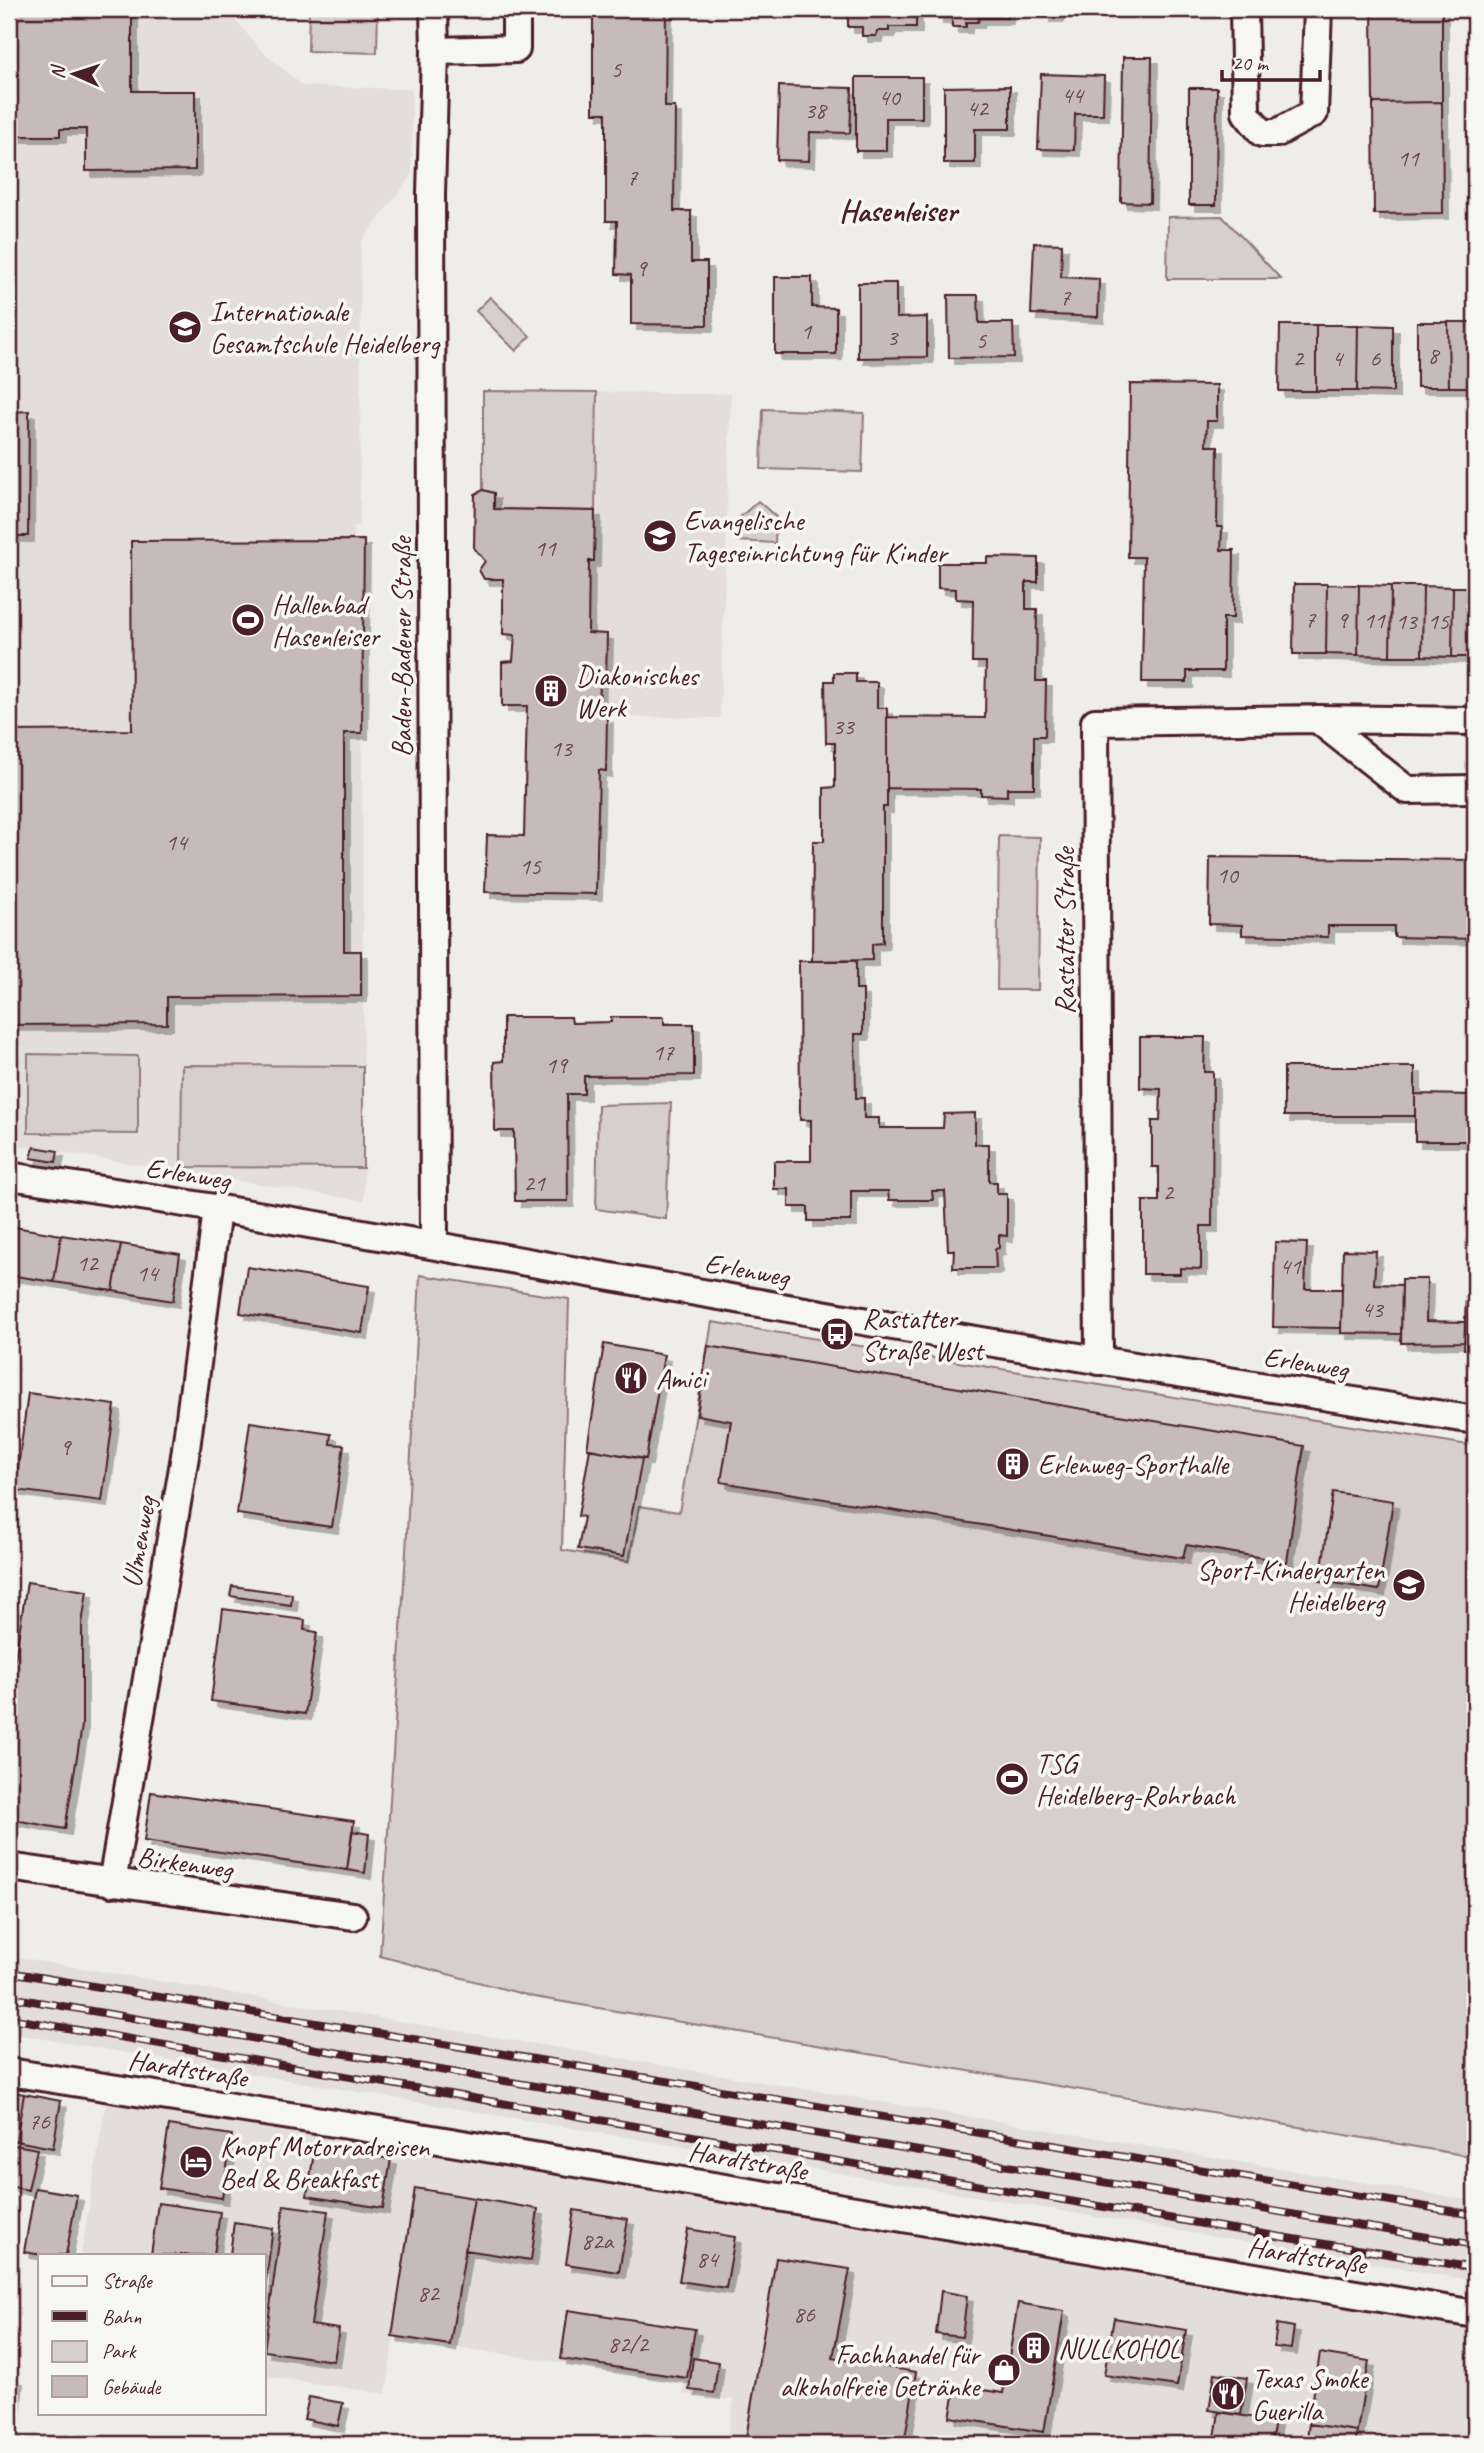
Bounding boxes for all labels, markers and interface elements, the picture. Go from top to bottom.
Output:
north arrow [38,38,108,108]
scale bar [1222,38,1320,82]
text: 20 m [1232,50,1270,76]
house number: 5 [611,54,623,84]
text: N [46,63,70,80]
house number: 44 [1061,80,1085,110]
house number: 40 [878,82,902,112]
house number: 42 [966,93,990,123]
house number: 38 [804,95,828,125]
house number: 11 [1397,143,1420,173]
house number: 7 [627,162,639,192]
district label: Hasenleiser [839,192,960,230]
house number: 9 [636,253,649,283]
house number: 7 [1060,282,1072,312]
place label: Internationale Gesamtschule Heidelberg [210,294,441,361]
school or university icon: Internationale Gesamtschule Heidelberg [166,308,204,346]
house number: 1 [801,316,813,346]
house number: 3 [887,322,900,352]
house number: 5 [976,325,988,355]
house number: 8 [1428,340,1441,370]
house number: 2 [1293,343,1306,373]
house number: 4 [1332,343,1345,373]
house number: 6 [1370,343,1382,373]
place label: Evangelische Tageseinrichtung für Kinder [684,503,949,570]
school or university icon: Evangelische Tageseinrichtung für Kinder [641,517,679,555]
house number: 11 [534,533,557,563]
street label: Baden-Badener Straße [384,535,419,757]
place label: Hallenbad Hasenleiser [272,587,381,654]
sports icon: Hallenbad Hasenleiser [229,601,267,639]
house number: 7 [1305,604,1317,634]
house number: 9 [1337,605,1350,635]
house number: 11 [1363,605,1386,635]
house number: 13 [1395,606,1419,636]
house number: 15 [1427,606,1450,636]
place label: Diakonisches Werk [576,658,700,725]
building icon: Diakonisches Werk [532,672,570,710]
house number: 33 [832,711,856,741]
house number: 13 [550,733,574,763]
house number: 14 [165,827,189,857]
street label: Rastatter Straße [1047,846,1082,1014]
house number: 15 [519,851,542,881]
house number: 10 [1216,860,1240,890]
house number: 17 [652,1037,675,1067]
house number: 19 [545,1050,569,1080]
street label: Erlenweg [143,1150,235,1198]
house number: 21 [523,1168,546,1198]
house number: 2 [1163,1177,1176,1207]
street label: Erlenweg [702,1245,794,1294]
house number: 12 [76,1248,100,1278]
house number: 41 [1279,1251,1302,1281]
house number: 14 [136,1258,160,1288]
house number: 43 [1361,1294,1385,1324]
place label: Rastatter Straße West [862,1301,986,1368]
bus stop icon: Rastatter Straße West [818,1315,856,1353]
street label: Erlenweg [1261,1339,1353,1387]
restaurant icon: Amici [612,1359,650,1397]
place label: Amici [656,1361,710,1396]
house number: 9 [60,1432,73,1462]
building icon: Erlenweg-Sporthalle [994,1445,1032,1483]
place label: Erlenweg-Sporthalle [1038,1447,1230,1482]
street label: Ulmenweg [113,1492,164,1590]
place label: Sport-Kindergarten Heidelberg [1197,1552,1386,1619]
school or university icon: Sport-Kindergarten Heidelberg [1390,1566,1428,1604]
place label: TSG Heidelberg-Rohrbach [1036,1746,1236,1813]
sports icon: TSG Heidelberg-Rohrbach [993,1760,1031,1798]
street label: Birkenweg [135,1839,237,1887]
street label: Hardtstraße [126,2042,252,2095]
house number: 76 [28,2106,51,2136]
place label: Knopf Motorradreisen Bed & Breakfast [220,2129,430,2196]
street label: Hardtstraße [686,2133,812,2188]
hotel icon: Knopf Motorradreisen Bed & Breakfast [177,2143,215,2181]
house number: 82a [581,2226,615,2256]
street label: Hardtstraße [1245,2229,1371,2282]
house number: 84 [696,2244,720,2274]
legend [38,2254,266,2414]
text: Straße [102,2268,154,2294]
house number: 82 [417,2278,441,2308]
house number: 86 [793,2299,816,2329]
text: Bahn [102,2304,142,2330]
house number: 82/2 [608,2329,650,2359]
building icon: NULLKOHOL [1015,2329,1053,2367]
place label: NULLKOHOL [1058,2331,1181,2366]
place label: Fachhandel für alkoholfreie Getränke [780,2337,982,2404]
text: Park [102,2338,137,2364]
shop icon: Fachhandel für alkoholfreie Getränke [985,2351,1023,2389]
place label: Texas Smoke Guerilla [1252,2361,1369,2428]
text: Gebäude [102,2374,161,2400]
restaurant icon: Texas Smoke Guerilla [1209,2375,1247,2413]

